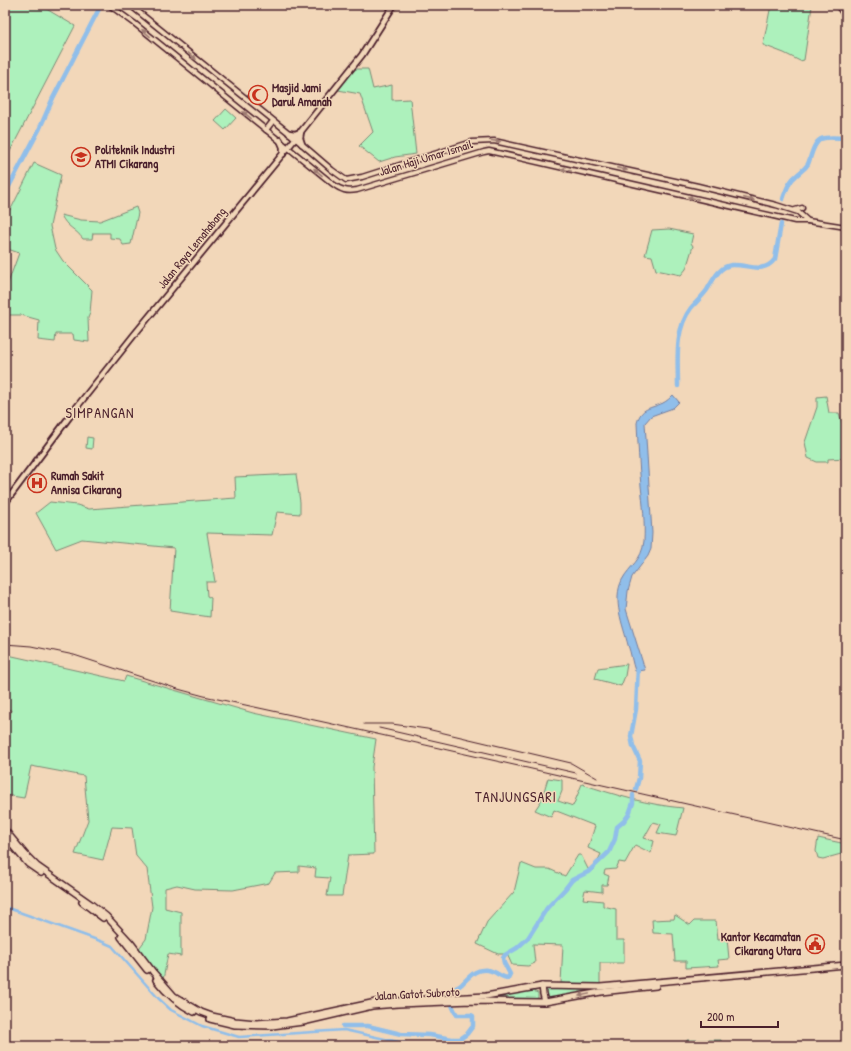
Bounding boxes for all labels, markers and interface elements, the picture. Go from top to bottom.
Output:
one-way arrow [141,28,151,37]
one-way arrow [187,52,198,61]
place label: Masjid Jami Darul Amanah [272,79,333,110]
mosque icon: Masjid Jami Darul Amanah [247,84,269,106]
one-way arrow [241,110,252,119]
street label: Jalan Haji Umar Ismail [377,135,475,180]
one-way arrow [489,138,501,145]
place label: Politeknik Industri ATMI Cikarang [95,141,175,173]
school or university icon: Politeknik Industri ATMI Cikarang [70,146,92,168]
one-way arrow [560,166,573,172]
one-way arrow [312,167,323,176]
one-way arrow [616,167,628,173]
one-way arrow [687,195,699,201]
one-way arrow [742,196,755,202]
street label: Jalan Raya Lemahabang [153,203,230,292]
district label: SIMPANGAN [65,403,135,422]
place label: Rumah Sakit Annisa Cikarang [51,467,122,499]
hospital icon: Rumah Sakit Annisa Cikarang [26,472,48,494]
district label: TANJUNGSARI [475,787,557,806]
place label: Kantor Kecamatan Cikarang Utara [721,928,802,960]
public building icon: Kantor Kecamatan Cikarang Utara [804,933,826,955]
street label: Jalan Gatot Subroto [374,983,460,1004]
one-way arrow [578,992,591,998]
scale bar [701,1003,778,1029]
text: 200 m [707,1008,734,1025]

